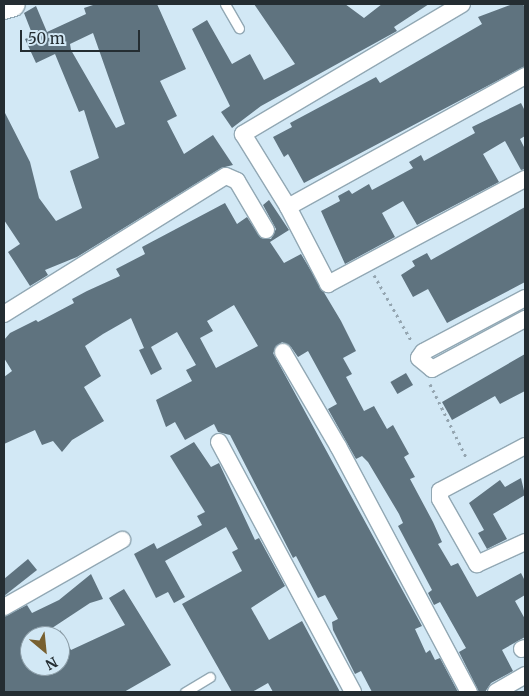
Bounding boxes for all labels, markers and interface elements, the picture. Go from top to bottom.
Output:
scale bar [22,20,142,52]
text: 50 m [28,29,65,48]
north arrow [20,626,70,676]
text: N [42,653,61,674]

